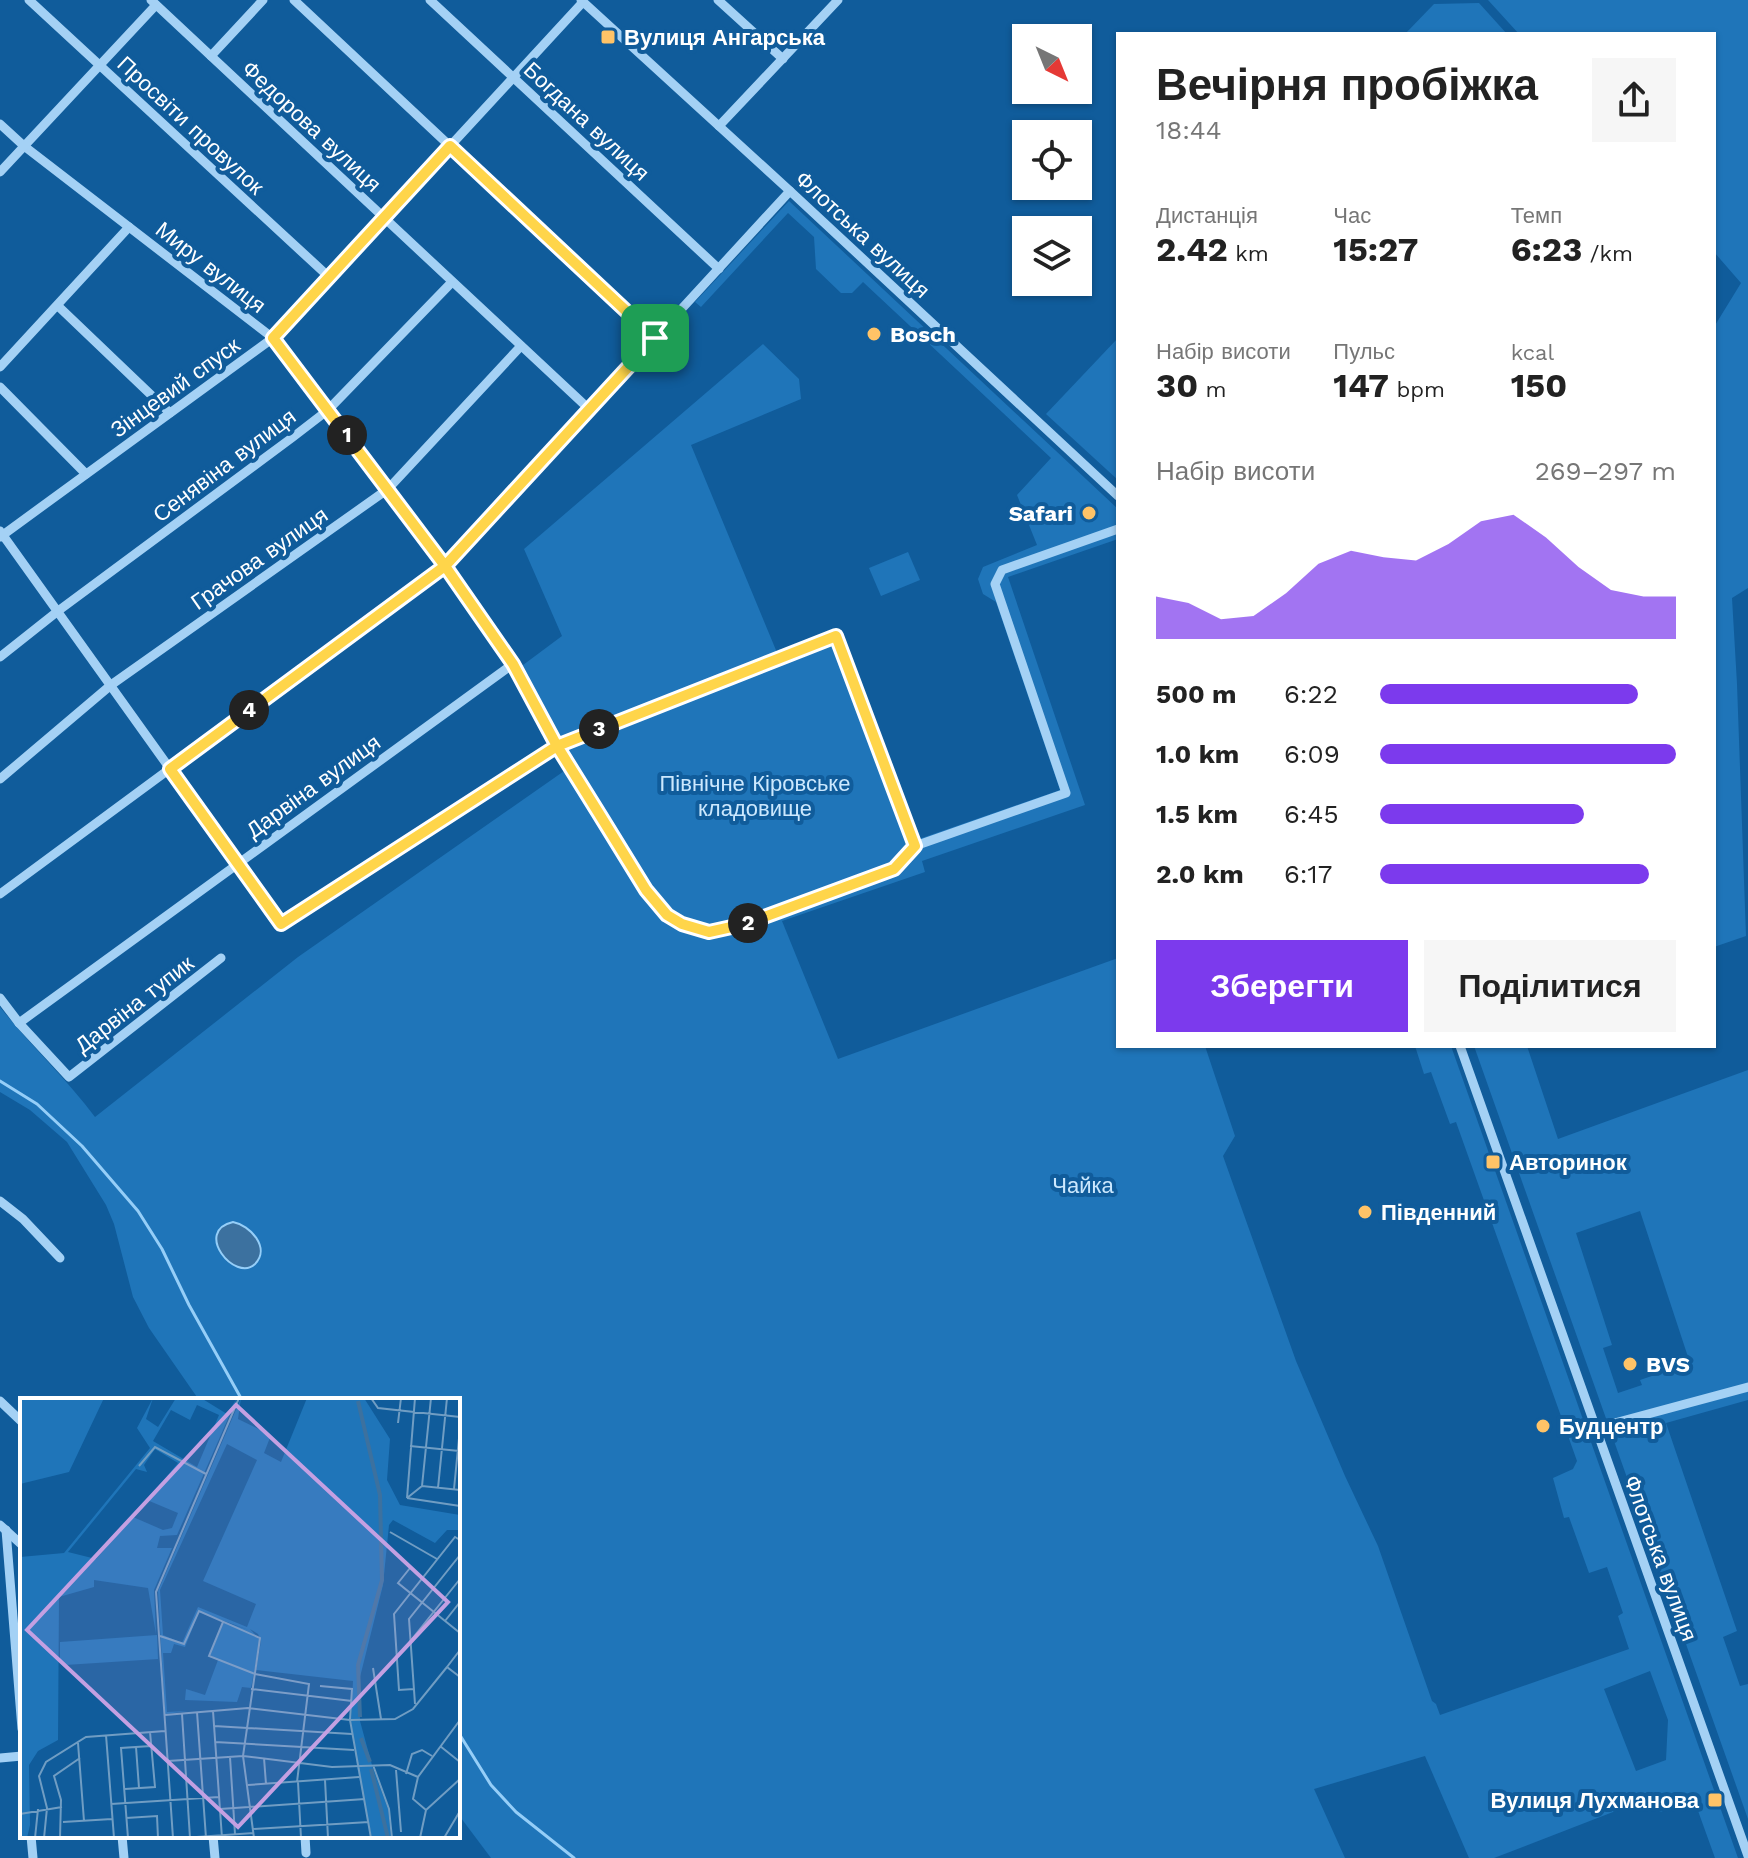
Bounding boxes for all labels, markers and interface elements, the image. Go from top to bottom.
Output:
north arrow [1012,24,1092,104]
map controls [1012,24,1092,296]
place label: Вулиця Ангарська [624,25,826,50]
marker: Вулиця Ангарська [599,28,617,46]
street label: Просвіти провулок [112,51,269,200]
street label: Федорова вулиця [237,56,386,197]
street label: Богдана вулиця [519,57,654,186]
button: share [1592,58,1676,142]
text: Вечірня пробіжка [1156,59,1538,111]
text: 18:44 [1156,115,1222,145]
button: locate [1012,120,1092,200]
street label: Флотська вулиця [790,166,935,303]
text: Дистанція [1156,203,1258,228]
text: Час [1333,203,1371,228]
text: Темп [1511,203,1562,228]
button: layers [1012,216,1092,296]
street label: Миру вулиця [151,217,271,318]
text: 2.42 [1156,229,1228,269]
text: 15:27 [1333,229,1418,269]
text: 6:23 [1511,229,1582,269]
text: km [1228,241,1269,266]
text: /km [1582,241,1633,266]
pin [621,304,689,372]
icon: arrive [633,316,677,360]
place label: Bosch [890,322,956,347]
marker: Bosch [865,325,883,343]
street label: Зінцевий спуск [106,332,245,442]
text: Набір висоти [1156,339,1291,364]
text: Пульс [1333,339,1395,364]
text: kcal [1511,340,1554,365]
text: 30 [1156,365,1198,405]
text: 147 [1333,365,1389,405]
text: 150 [1511,365,1567,405]
text: m [1198,377,1227,402]
text: bpm [1389,377,1445,402]
street label: Сенявіна вулиця [148,404,301,527]
pin: 1 [327,415,367,455]
text: 1 [342,422,352,447]
text: Набір висоти [1156,456,1315,486]
text: 269–297 m [1535,456,1676,486]
place label: Safari [1009,501,1073,526]
street label: Грачова вулиця [186,502,332,615]
marker: Safari [1080,504,1098,522]
text: 500 m [1156,679,1237,709]
text: 6:22 [1284,679,1338,709]
pin: 4 [229,690,269,730]
text: 4 [242,697,256,722]
pin: 3 [579,709,619,749]
text: 3 [592,716,606,741]
street label: Дарвіна вулиця [242,730,385,843]
text: 1.0 km [1156,739,1239,769]
text: 6:09 [1284,739,1340,769]
park label: Північне Кіровське кладовище [660,771,850,821]
text: 1.5 km [1156,799,1238,829]
text: 6:45 [1284,799,1339,829]
text: 2.0 km [1156,859,1244,889]
text: 6:17 [1284,859,1332,889]
pin: 2 [728,903,768,943]
text: 2 [741,910,755,935]
button: Зберегти [1156,940,1408,1032]
button: Поділитися [1424,940,1676,1032]
street label: Дарвіна тупик [70,950,199,1058]
place label: Авторинок [1509,1150,1628,1175]
marker: Авторинок [1484,1153,1502,1171]
park label: Чайка [1052,1173,1115,1198]
place label: Південний [1381,1200,1496,1225]
marker: Південний [1356,1203,1374,1221]
place label: BVS [1646,1352,1690,1377]
marker: BVS [1621,1355,1639,1373]
inset map [20,1398,460,1838]
place label: Будцентр [1559,1414,1663,1439]
marker: Будцентр [1534,1417,1552,1435]
street label: Флотська вулиця [1619,1472,1702,1644]
place label: Вулиця Лухманова [1490,1788,1700,1813]
marker: Вулиця Лухманова [1706,1791,1724,1809]

